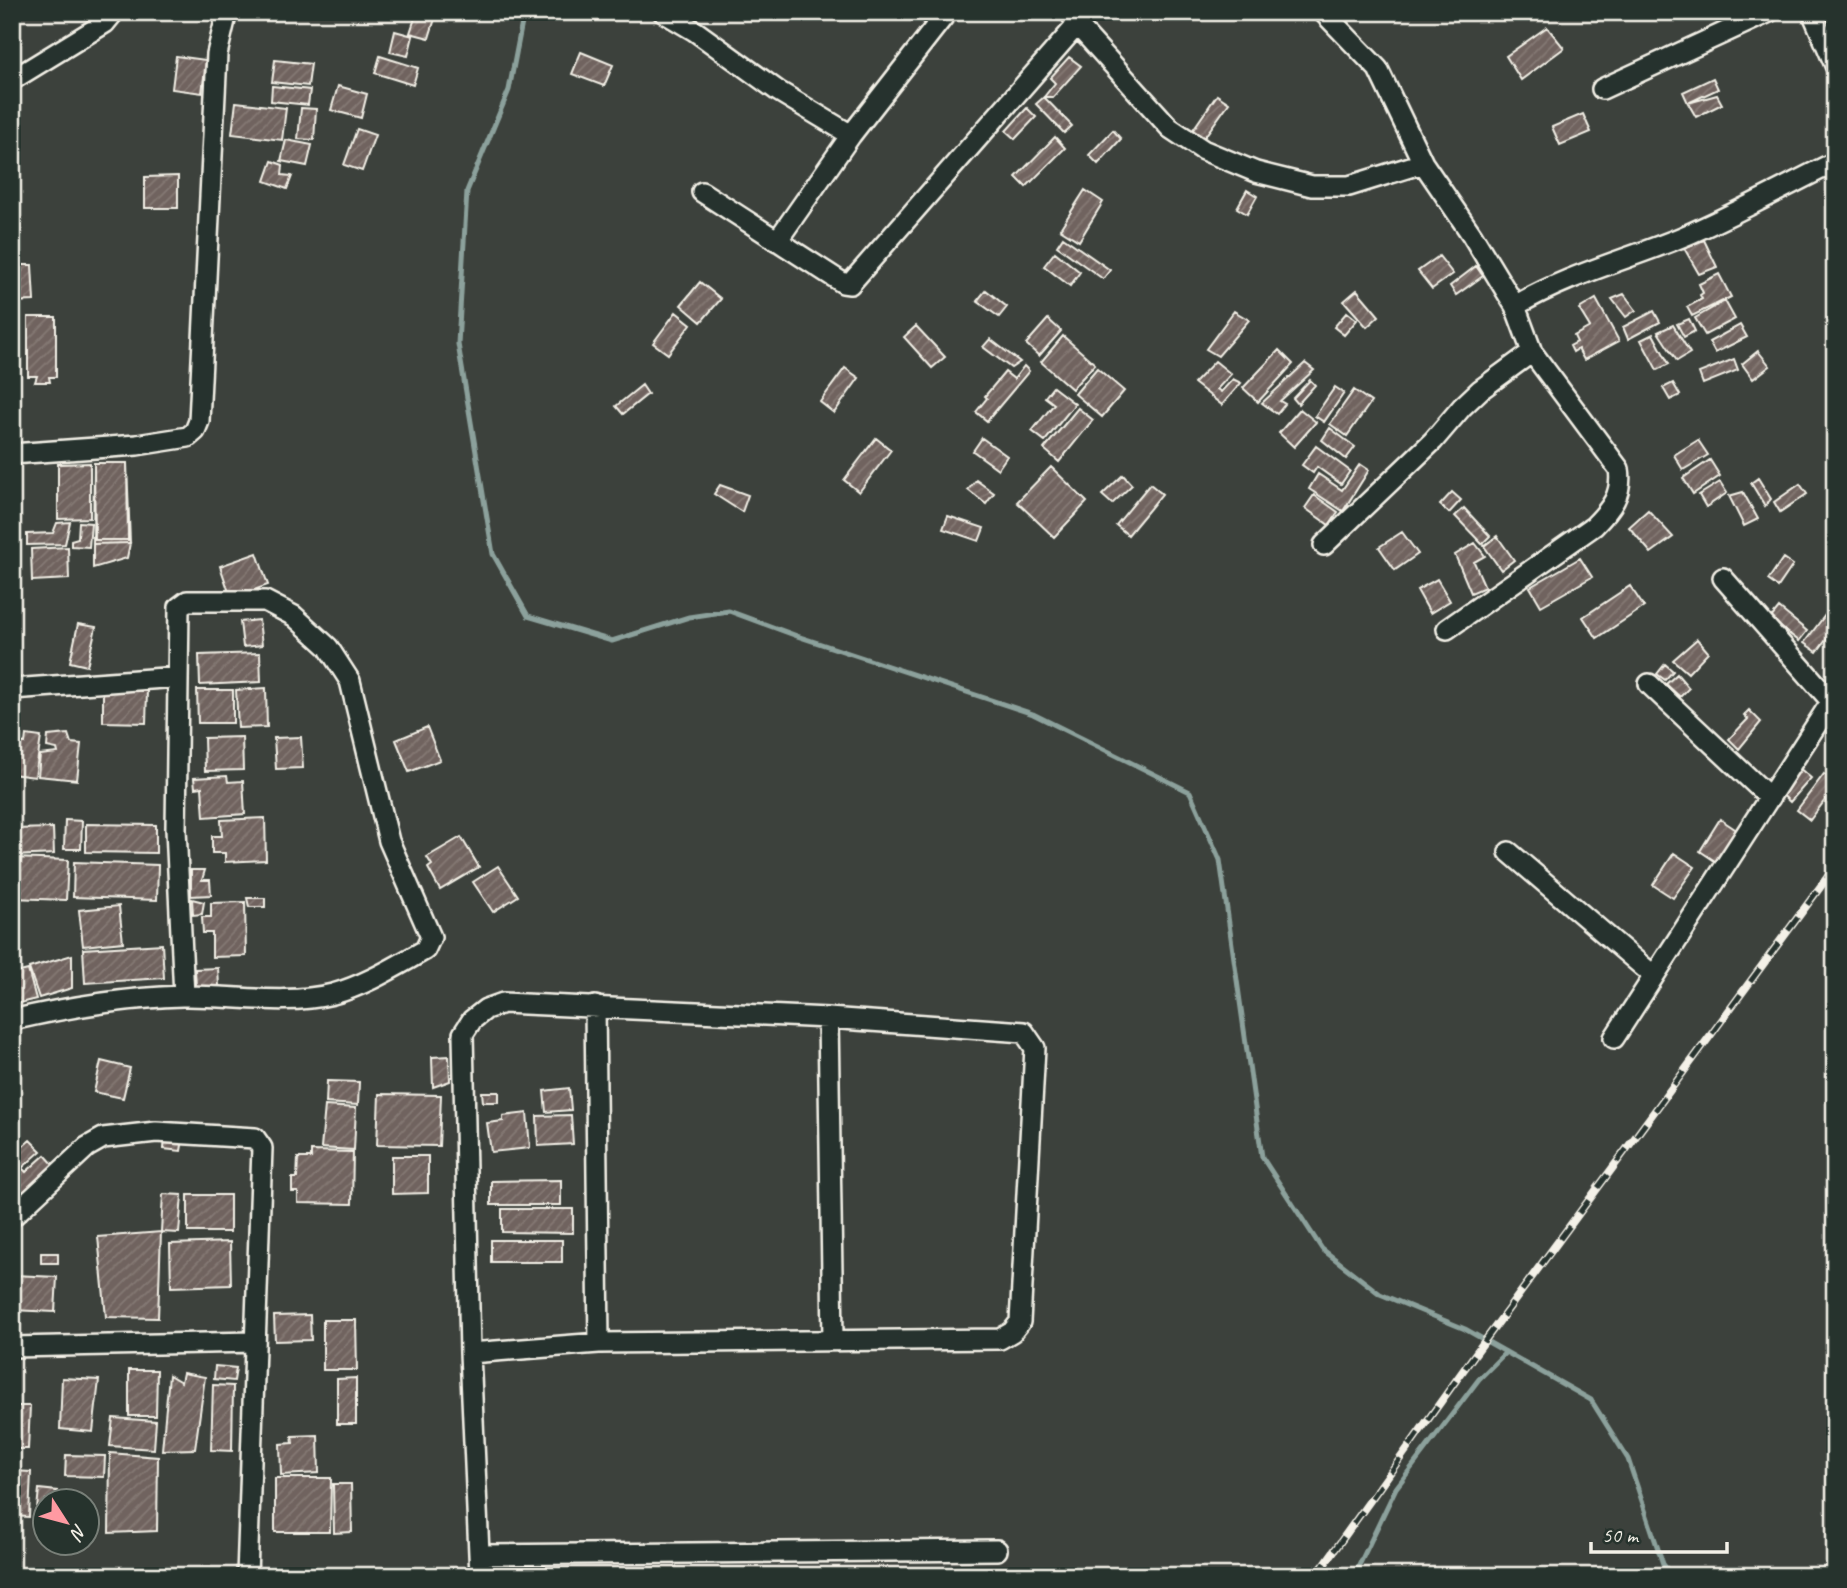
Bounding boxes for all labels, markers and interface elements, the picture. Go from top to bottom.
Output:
north arrow [32,1486,102,1556]
scale bar [1591,1511,1728,1555]
text: N [64,1520,92,1546]
text: 50 m [1602,1522,1640,1548]

